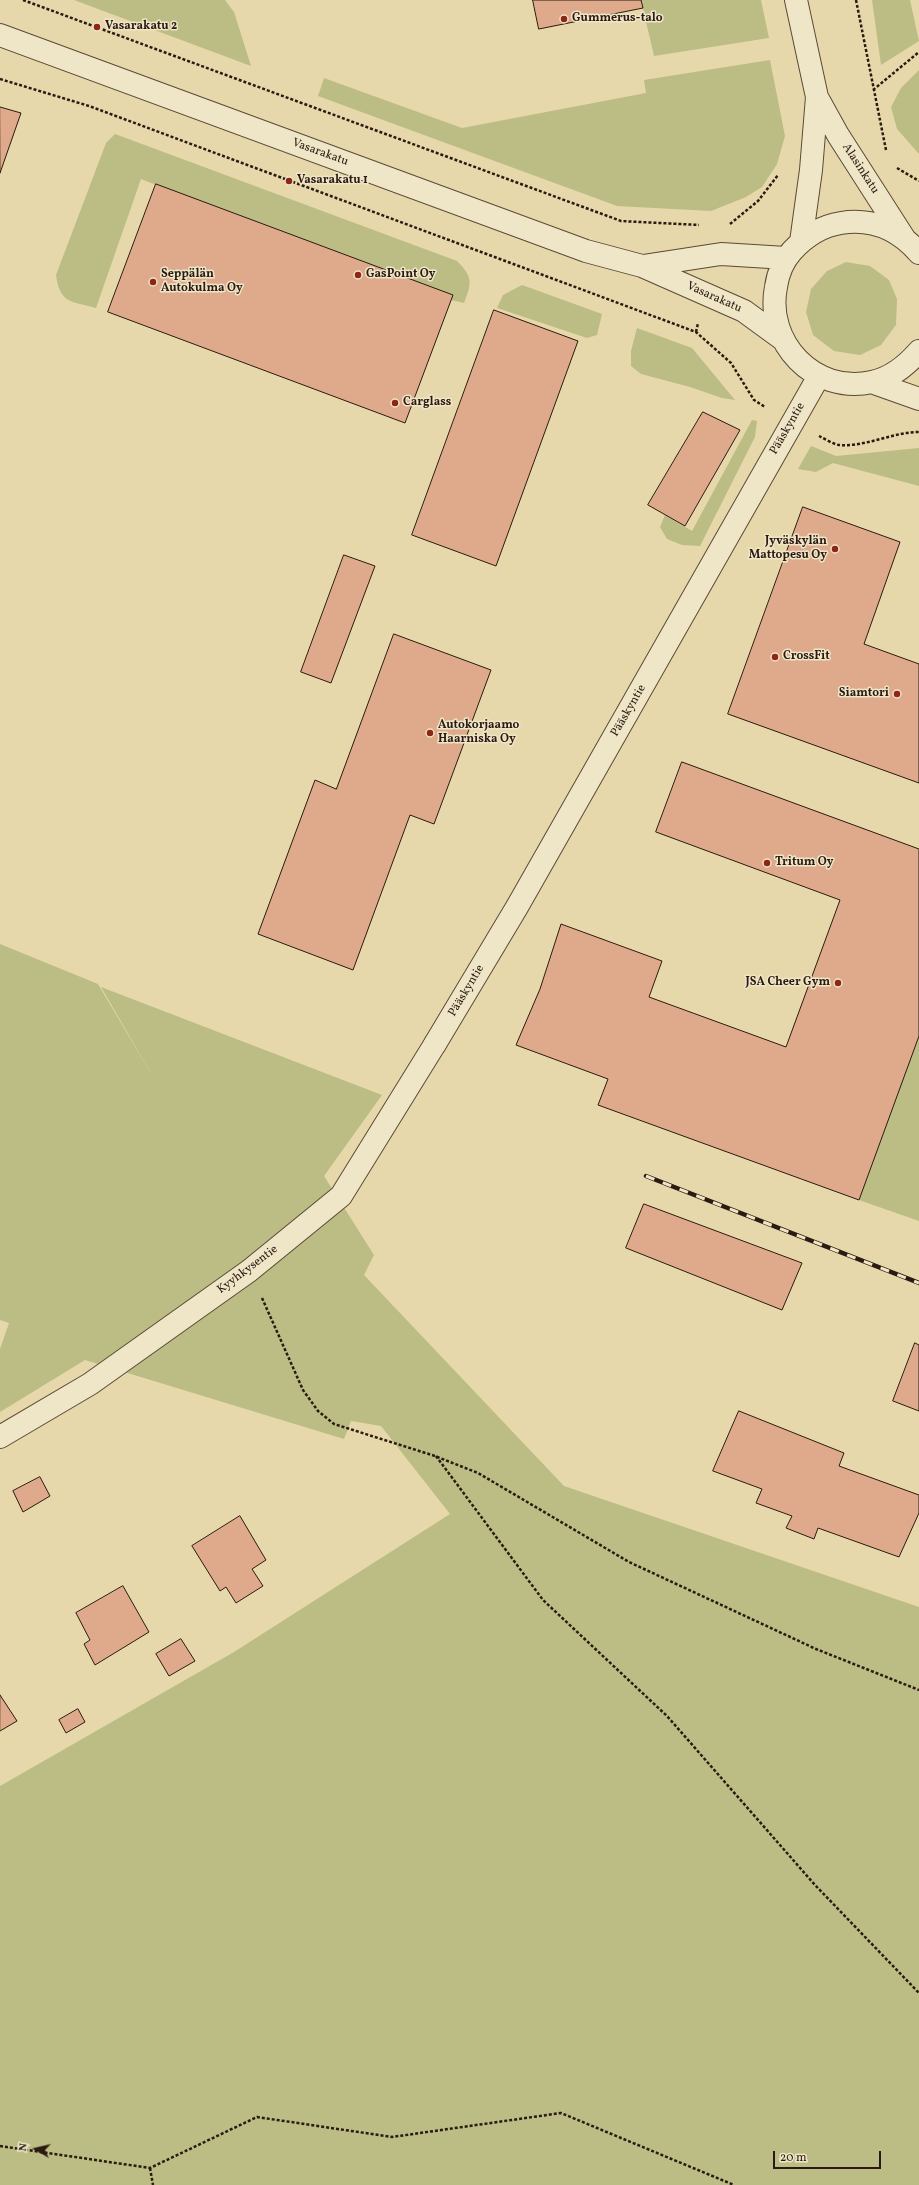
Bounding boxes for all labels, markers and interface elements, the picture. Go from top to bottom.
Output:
place label: Gummerus-talo [572,12,663,26]
marker: Gummerus-talo [559,14,569,24]
place label: Vasarakatu 2 [105,20,177,34]
marker: Vasarakatu 2 [92,22,102,32]
street label: Vasarakatu [290,136,350,170]
street label: Alasinkatu [838,141,882,197]
place label: Vasarakatu 1 [297,174,368,188]
marker: Vasarakatu 1 [284,176,294,186]
place label: Seppälän Autokulma Oy [161,268,243,296]
place label: GasPoint Oy [366,268,436,282]
marker: GasPoint Oy [353,270,363,280]
marker: Seppälän Autokulma Oy [148,277,158,287]
street label: Vasarakatu [684,280,744,316]
place label: Carglass [403,396,451,410]
marker: Carglass [390,398,400,408]
street label: Pääskyntie [767,400,809,458]
place label: Jyväskylän Mattopesu Oy [749,535,827,563]
marker: Jyväskylän Mattopesu Oy [830,544,840,554]
place label: CrossFit [783,650,830,664]
marker: CrossFit [770,652,780,662]
street label: Pääskyntie [608,682,650,740]
place label: Siamtori [839,687,889,701]
marker: Siamtori [892,689,902,699]
place label: Autokorjaamo Haarniska Oy [438,719,519,747]
marker: Autokorjaamo Haarniska Oy [425,728,435,738]
place label: Tritum Oy [775,856,834,870]
marker: Tritum Oy [762,858,772,868]
street label: Pääskyntie [446,963,488,1019]
place label: JSA Cheer Gym [745,976,830,990]
marker: JSA Cheer Gym [833,978,843,988]
street label: Kyyhkysentie [215,1243,281,1297]
north arrow [16,2129,56,2169]
text: N [16,2142,32,2152]
scale bar [775,2143,883,2169]
text: 20 m [780,2150,807,2166]

